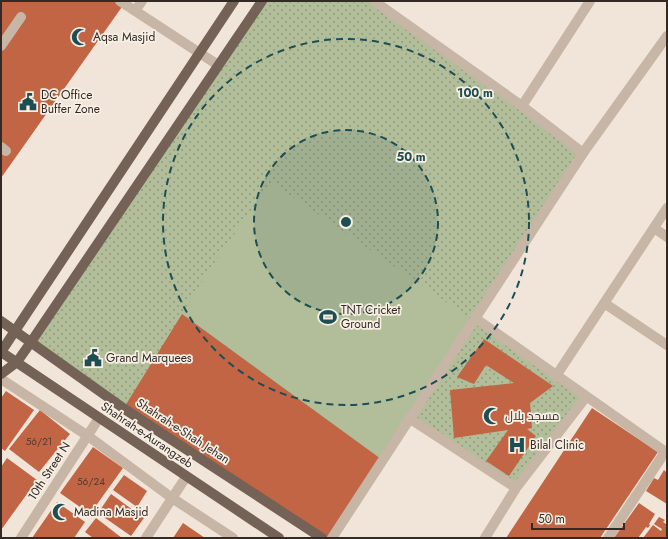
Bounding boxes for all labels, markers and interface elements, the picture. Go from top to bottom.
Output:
mosque icon: Aqsa Masjid [70,27,90,47]
place label: Aqsa Masjid [93,28,155,46]
text: 100 m [457,84,493,102]
place label: DC Office Buffer Zone [41,86,100,118]
public building icon: DC Office Buffer Zone [18,92,38,112]
text: 50 m [396,148,426,166]
centre of rings [339,215,353,229]
place label: TNT Cricket Ground [341,301,401,333]
sports icon: TNT Cricket Ground [318,307,338,327]
public building icon: Grand Marquees [83,348,103,368]
place label: Grand Marquees [106,349,192,367]
street label: Shahrah-e-Shah Jehan [133,394,233,468]
street label: Shahrah-e-Aurangzeb [97,397,197,473]
mosque icon: مسجد بلال [482,406,502,426]
place label: مسجد بلال [505,407,560,425]
house number: 56/21 [26,434,52,449]
hospital icon: Bilal Clinic [507,435,527,455]
place label: Bilal Clinic [530,436,584,454]
street label: 10th Street N [23,438,75,504]
house number: 56/24 [77,474,105,489]
mosque icon: Madina Masjid [51,502,71,522]
place label: Madina Masjid [74,503,148,521]
scale bar [532,505,624,531]
text: 50 m [538,510,565,528]

